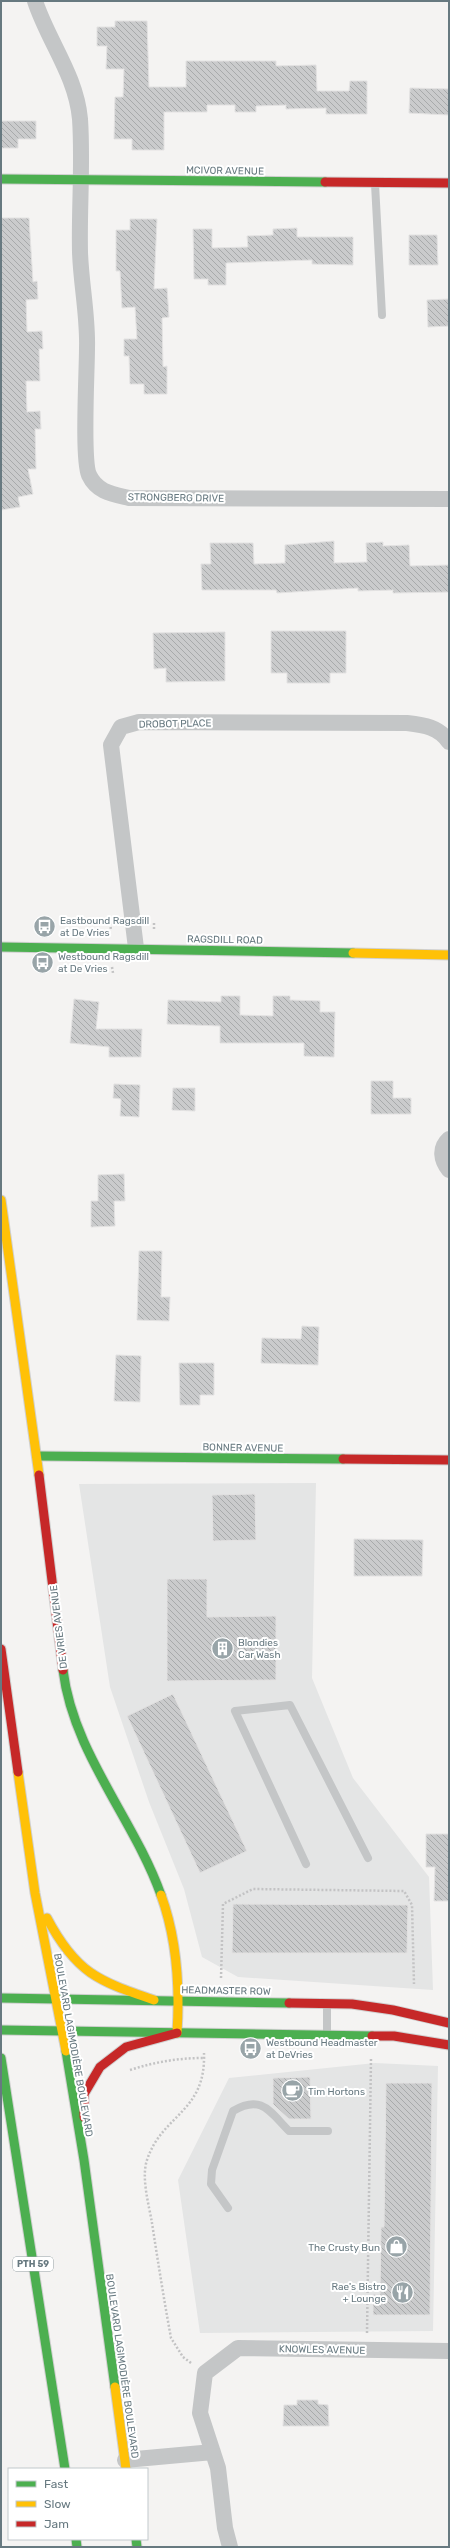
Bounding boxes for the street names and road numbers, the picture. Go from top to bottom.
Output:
street label: MCIVOR AVENUE [186,164,264,178]
street label: STRONGBERG DRIVE [128,491,224,505]
street label: DROBOT PLACE [138,717,212,731]
street label: RAGSDILL ROAD [187,933,263,947]
street label: BONNER AVENUE [202,1441,284,1455]
street label: DE VRIES AVENUE [48,1584,70,1669]
street label: BOULEVARD LAGIMODIÈRE BOULEVARD [51,1952,95,2138]
street label: HEADMASTER ROW [181,1984,271,1998]
road number: PTH 59 [13,2257,53,2271]
street label: BOULEVARD LAGIMODIÈRE BOULEVARD [103,2273,141,2459]
street label: KNOWLES AVENUE [279,2343,365,2357]

